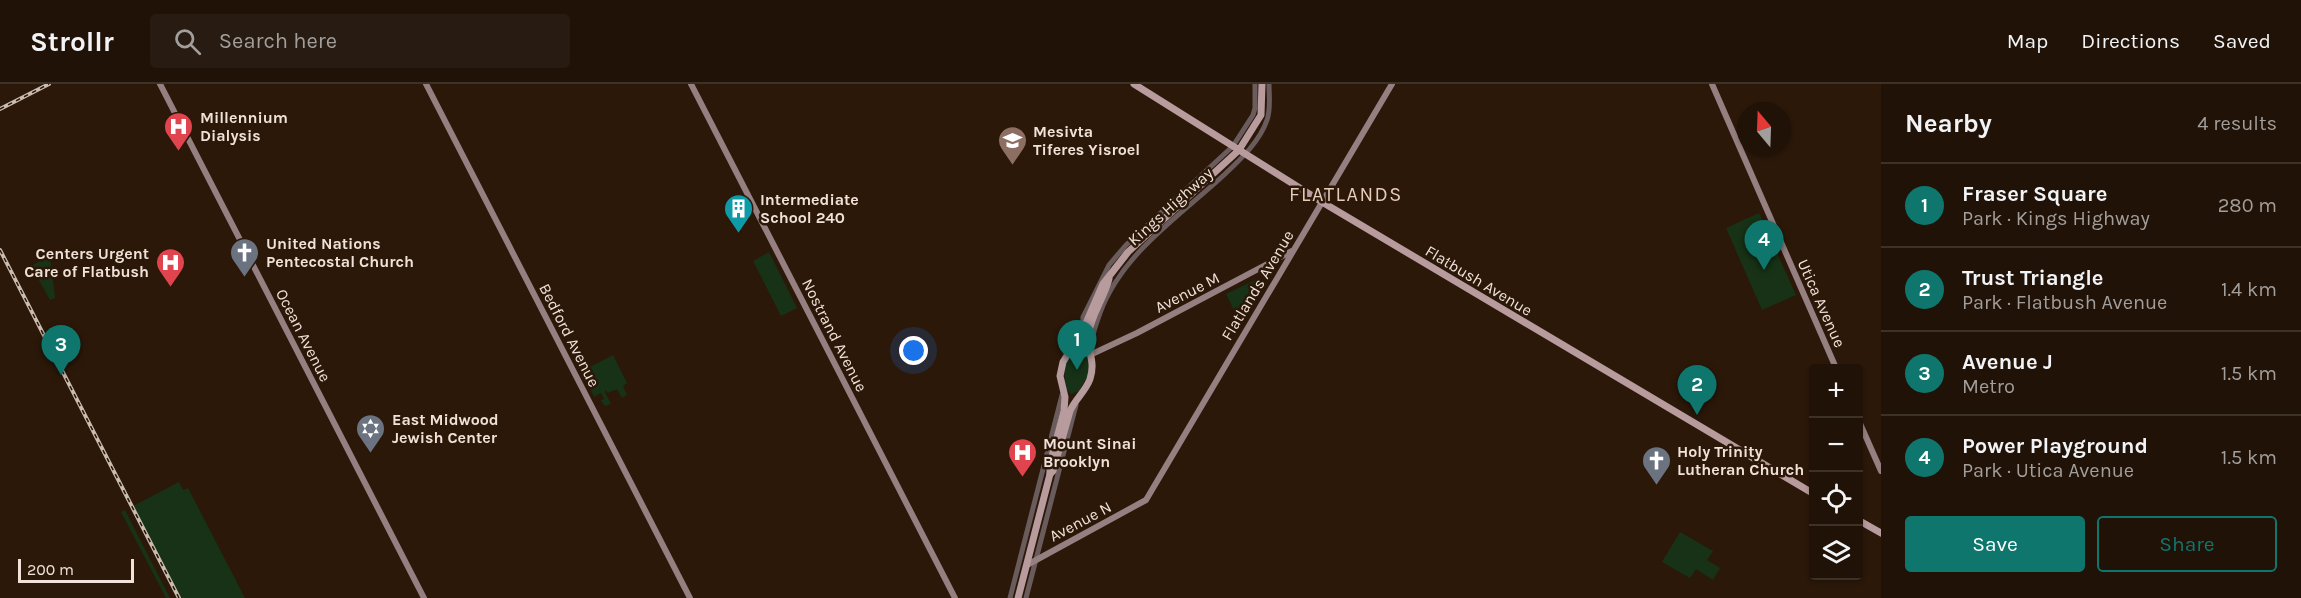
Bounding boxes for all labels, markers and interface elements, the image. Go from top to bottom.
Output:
search box [150,14,570,68]
text: Strollr [30,25,114,58]
icon: search [171,25,204,58]
text: Search here [219,28,337,54]
text: Map [2007,29,2048,53]
text: Directions [2081,29,2180,53]
text: Saved [2213,29,2271,53]
north arrow [1737,102,1791,156]
place label: Millennium Dialysis [200,108,288,145]
text: Nearby [1905,108,1992,139]
hospital icon: Millennium Dialysis [163,110,195,152]
text: 4 results [2197,112,2277,135]
place label: Mesivta Tiferes Yisroel [1033,122,1140,159]
school or university icon: Mesivta Tiferes Yisroel [996,124,1028,166]
street label: Kings Highway [1124,163,1217,249]
text: Fraser Square [1962,181,2107,207]
district label: FLATLANDS [1289,183,1403,206]
place label: Intermediate School 240 [760,190,859,227]
building icon: Intermediate School 240 [723,192,755,234]
text: 1 [1921,194,1928,217]
text: 280 m [2218,194,2277,217]
text: Park · Kings Highway [1962,207,2150,230]
pin: 4 [1744,220,1784,270]
street label: Flatlands Avenue [1217,227,1298,344]
place label: United Nations Pentecostal Church [266,234,414,271]
church icon: United Nations Pentecostal Church [229,236,261,278]
street label: Flatbush Avenue [1422,241,1536,320]
place label: Centers Urgent Care of Flatbush [24,244,149,281]
hospital icon: Centers Urgent Care of Flatbush [154,246,186,288]
street label: Utica Avenue [1794,256,1849,350]
text: Trust Triangle [1962,265,2104,291]
street label: Avenue M [1152,268,1223,317]
street label: Nostrand Avenue [798,276,871,395]
text: 2 [1918,278,1931,301]
text: 1.4 km [2221,278,2277,301]
street label: Bedford Avenue [535,280,604,390]
street label: Ocean Avenue [272,286,335,385]
text: Park · Flatbush Avenue [1962,291,2167,314]
pin: 1 [1058,320,1096,370]
pin: 3 [42,326,80,375]
your location [899,336,928,365]
text: Avenue J [1962,349,2053,375]
text: 3 [1918,362,1931,385]
text: 1.5 km [2221,362,2277,385]
map controls [1809,364,1863,580]
button: + [1809,364,1863,418]
pin: 2 [1678,366,1716,415]
text: Metro [1962,375,2015,398]
place label: East Midwood Jewish Center [392,410,499,447]
synagogue icon: East Midwood Jewish Center [355,412,387,454]
button: − [1809,418,1863,472]
text: Power Playground [1962,433,2148,459]
place label: Mount Sinai Brooklyn [1043,434,1136,471]
hospital icon: Mount Sinai Brooklyn [1006,436,1038,478]
place label: Holy Trinity Lutheran Church [1677,442,1804,479]
church icon: Holy Trinity Lutheran Church [1640,444,1672,486]
text: 4 [1919,446,1930,469]
text: 1.5 km [2221,446,2277,469]
text: Park · Utica Avenue [1962,459,2134,482]
button: locate [1809,472,1863,526]
street label: Avenue N [1046,497,1114,546]
button: Save [1905,516,2085,572]
button: Share [2097,516,2277,572]
button: layers [1809,526,1863,580]
scale bar [18,556,134,584]
text: 200 m [27,560,74,579]

